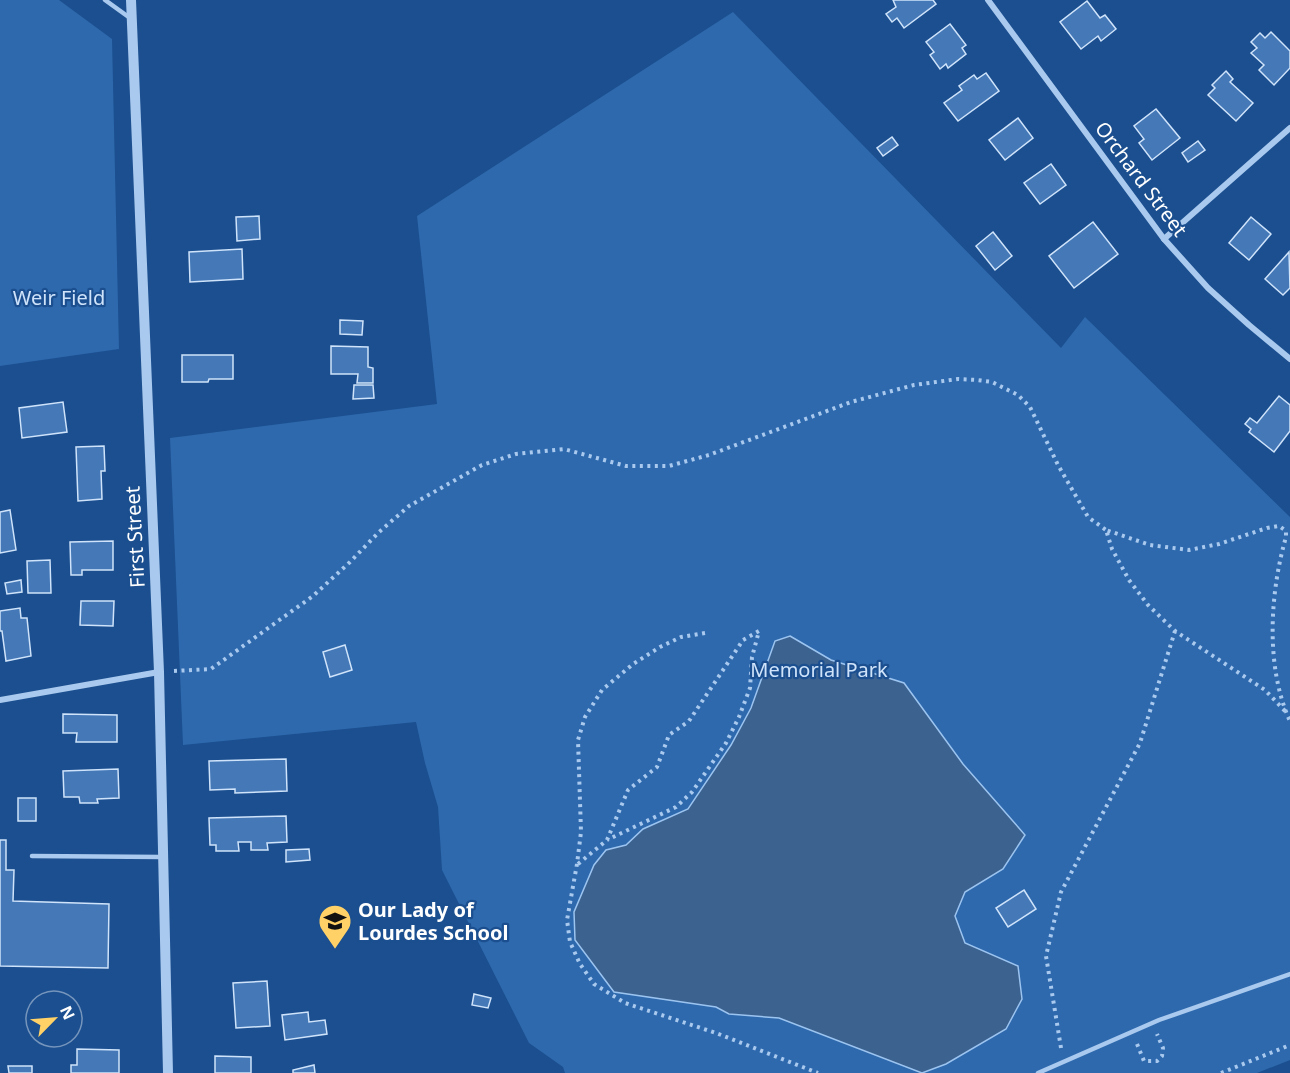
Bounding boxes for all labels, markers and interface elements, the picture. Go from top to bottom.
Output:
street label: Orchard Street [1089,116,1194,242]
park label: Weir Field [13,284,105,311]
street label: First Street [118,486,151,588]
park label: Memorial Park [750,656,888,683]
place label: Our Lady of Lourdes School [358,896,508,946]
school or university icon: Our Lady of Lourdes School [317,903,353,950]
north arrow [24,989,84,1049]
text: N [55,1002,80,1023]

